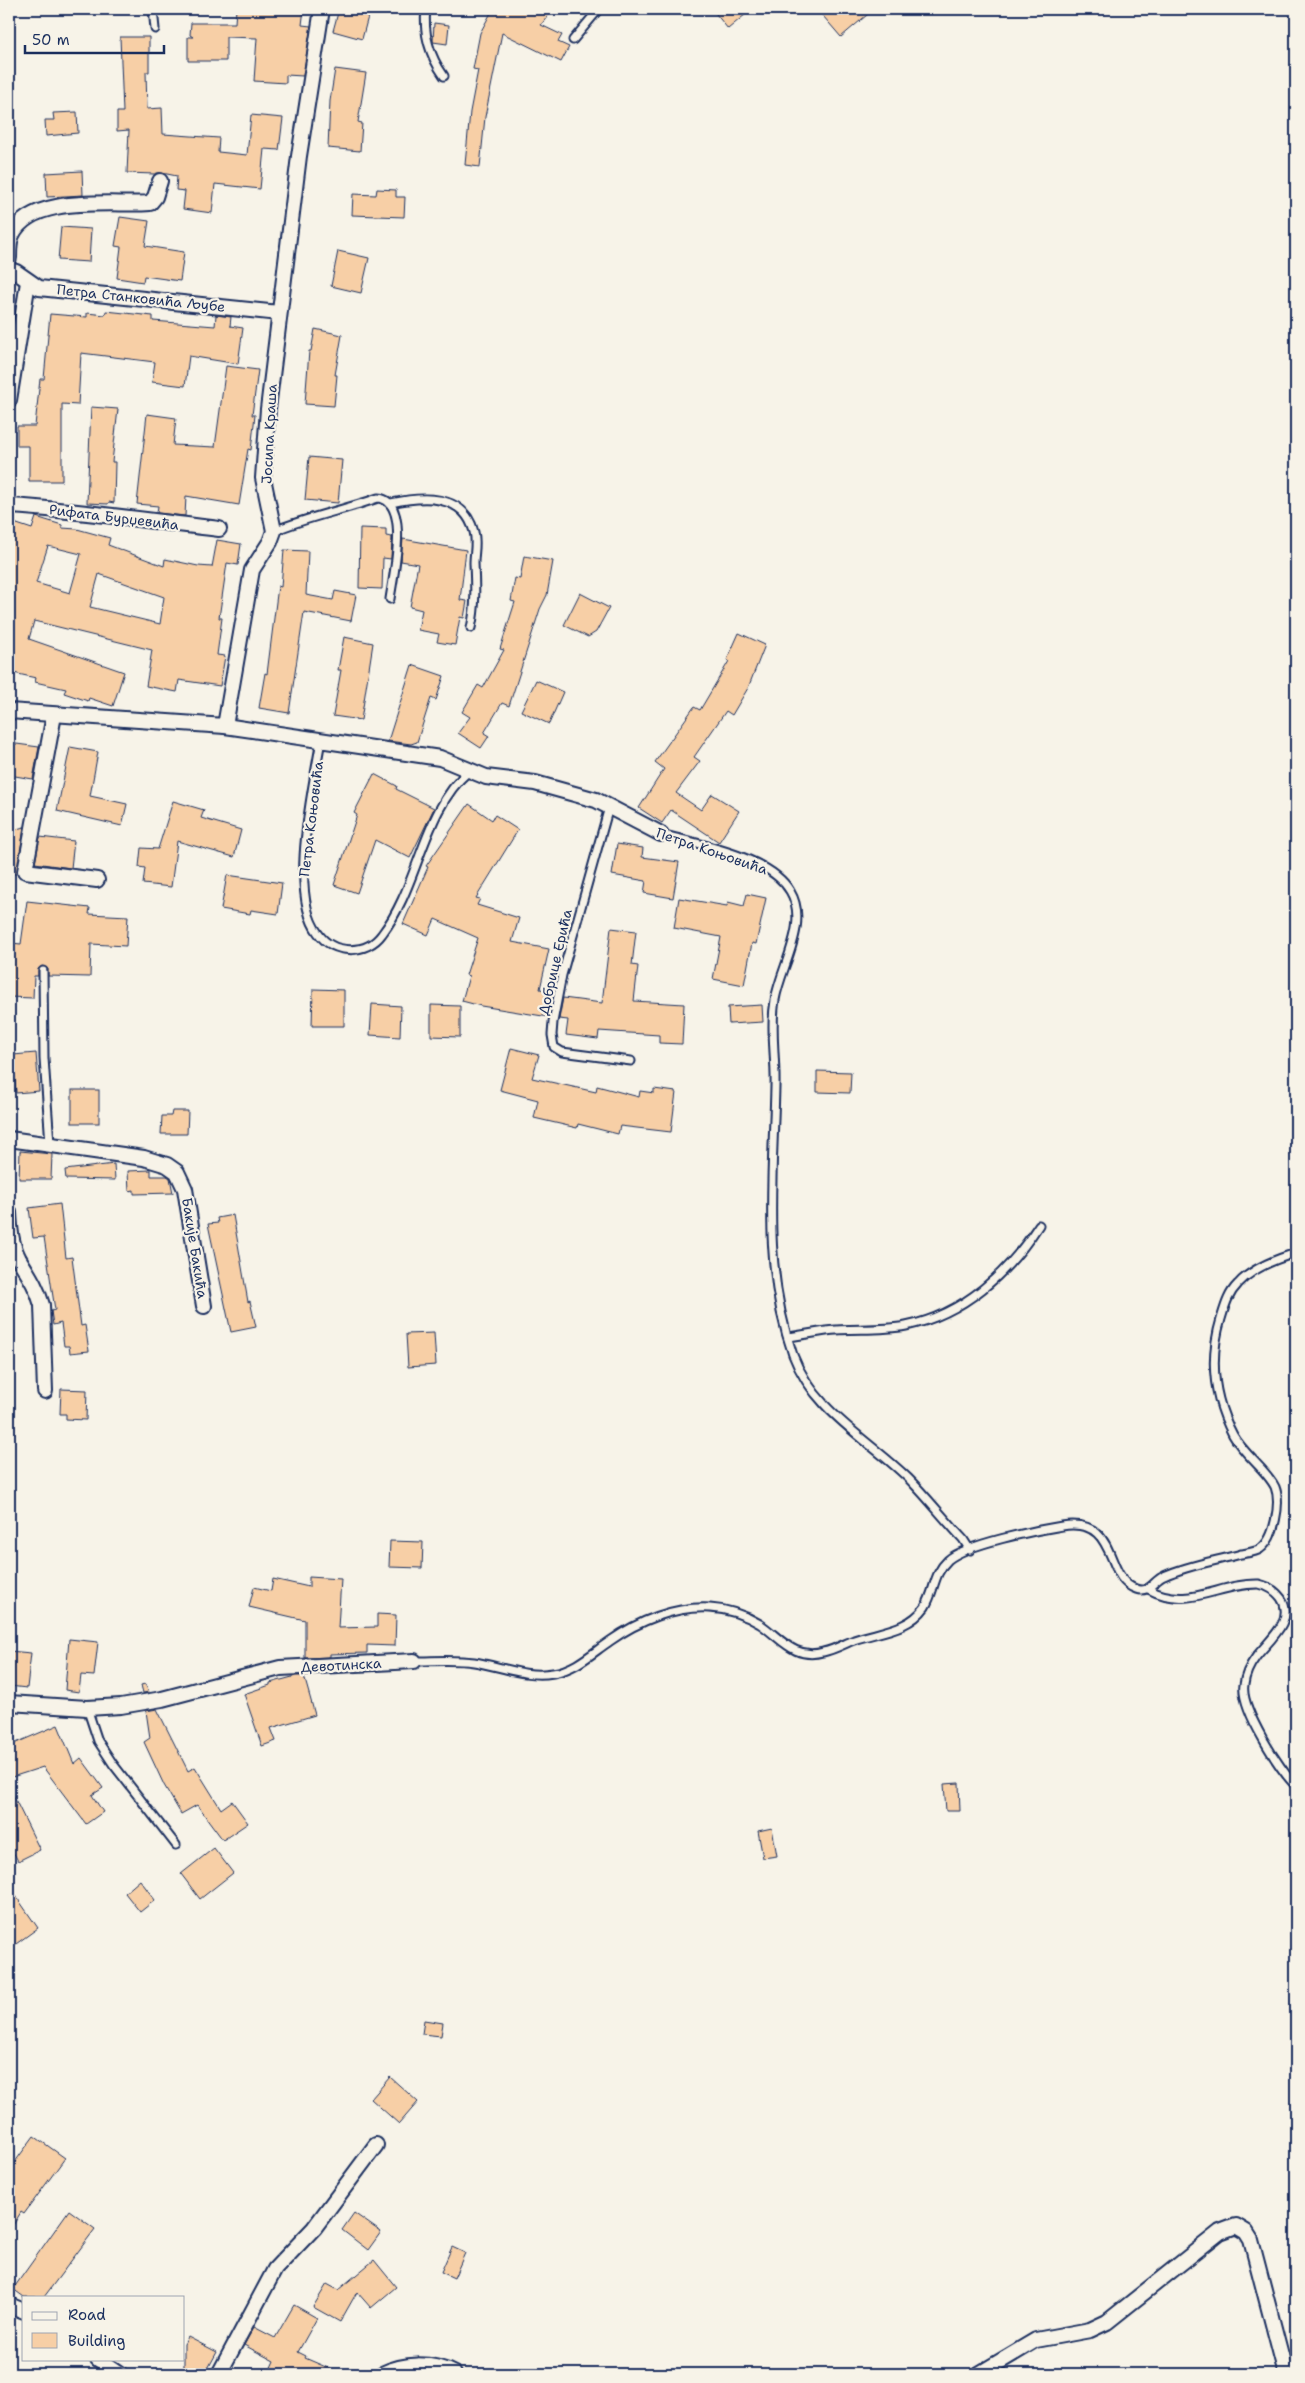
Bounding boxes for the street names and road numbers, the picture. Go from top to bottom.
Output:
street label: Петра Станковића Љубе [56,280,226,316]
street label: Јосипа Краша [257,383,281,485]
street label: Рифата Бурџевића [48,500,180,534]
street label: Петра Коњовића [295,760,327,878]
street label: Петра Коњовића [654,824,770,879]
street label: Добрице Ерића [534,907,576,1017]
street label: Бакије Бакића [178,1196,212,1300]
street label: Девотинска [300,1654,382,1676]

